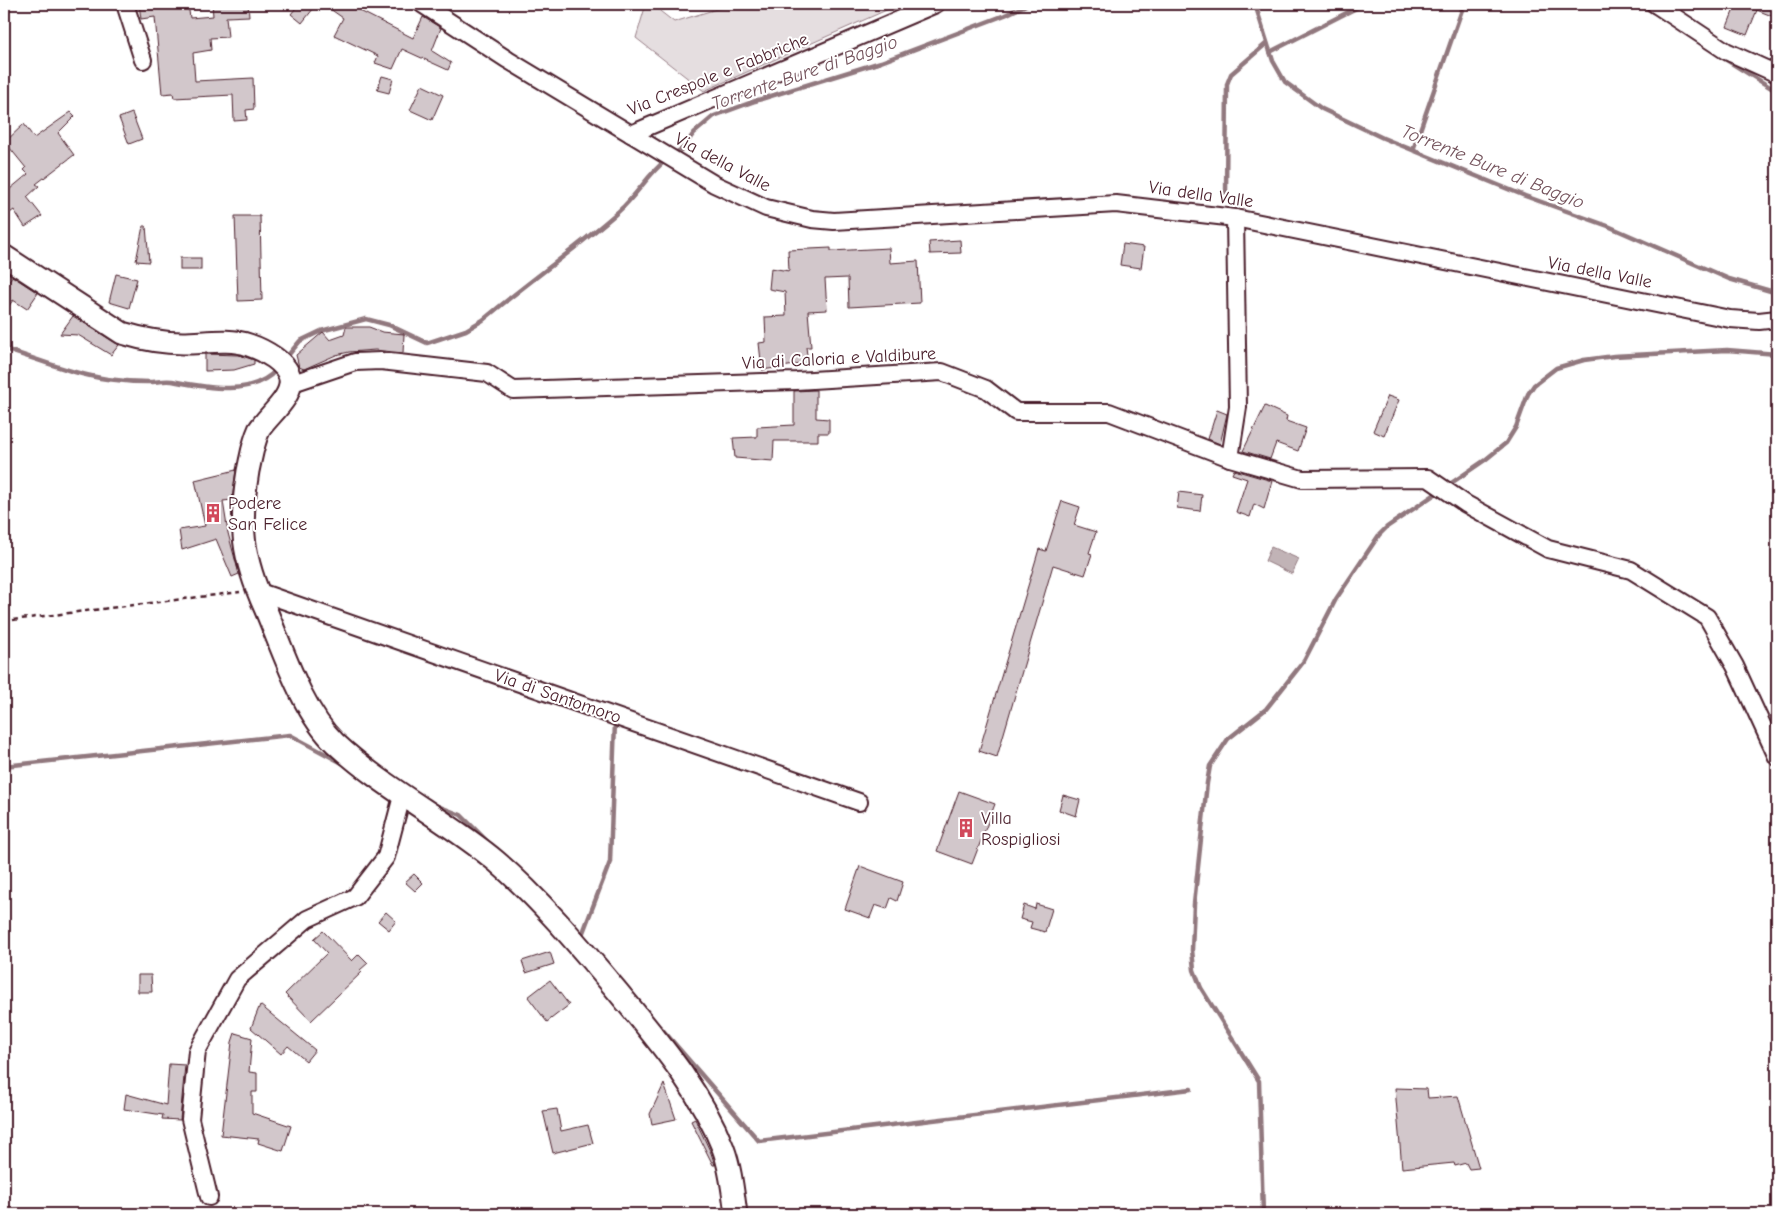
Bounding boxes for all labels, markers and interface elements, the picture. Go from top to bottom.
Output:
street label: Via Crespole e Fabbriche [625,29,812,120]
water label: Torrente Bure di Baggio [708,31,900,115]
water label: Torrente Bure di Baggio [1398,120,1587,214]
street label: Via della Valle [671,128,774,196]
street label: Via della Valle [1147,177,1255,212]
street label: Via della Valle [1546,252,1654,293]
street label: Via di Caloria e Valdibure [742,343,937,374]
place label: Podere San Felice [228,493,307,535]
building icon: Podere San Felice [202,502,224,524]
street label: Via di Santomoro [492,665,624,728]
place label: Villa Rospigliosi [981,808,1061,850]
building icon: Villa Rospigliosi [955,817,977,839]

